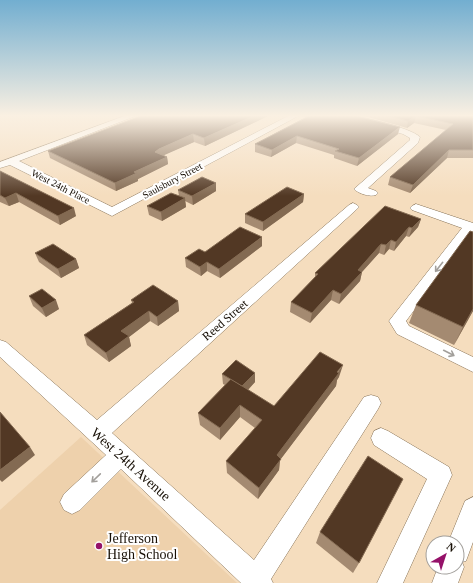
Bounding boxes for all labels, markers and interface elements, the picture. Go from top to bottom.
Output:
street label: Saulsbury Street [141,160,204,201]
street label: West 24th Place [30,167,92,206]
one-way arrow [435,262,443,273]
street label: Reed Street [199,296,251,344]
one-way arrow [443,350,455,357]
street label: West 24th Avenue [88,425,173,504]
one-way arrow [91,473,101,483]
place label: Jefferson High School [107,531,178,562]
north arrow [425,535,465,575]
text: N [444,540,458,554]
marker: Jefferson High School [94,541,104,551]

